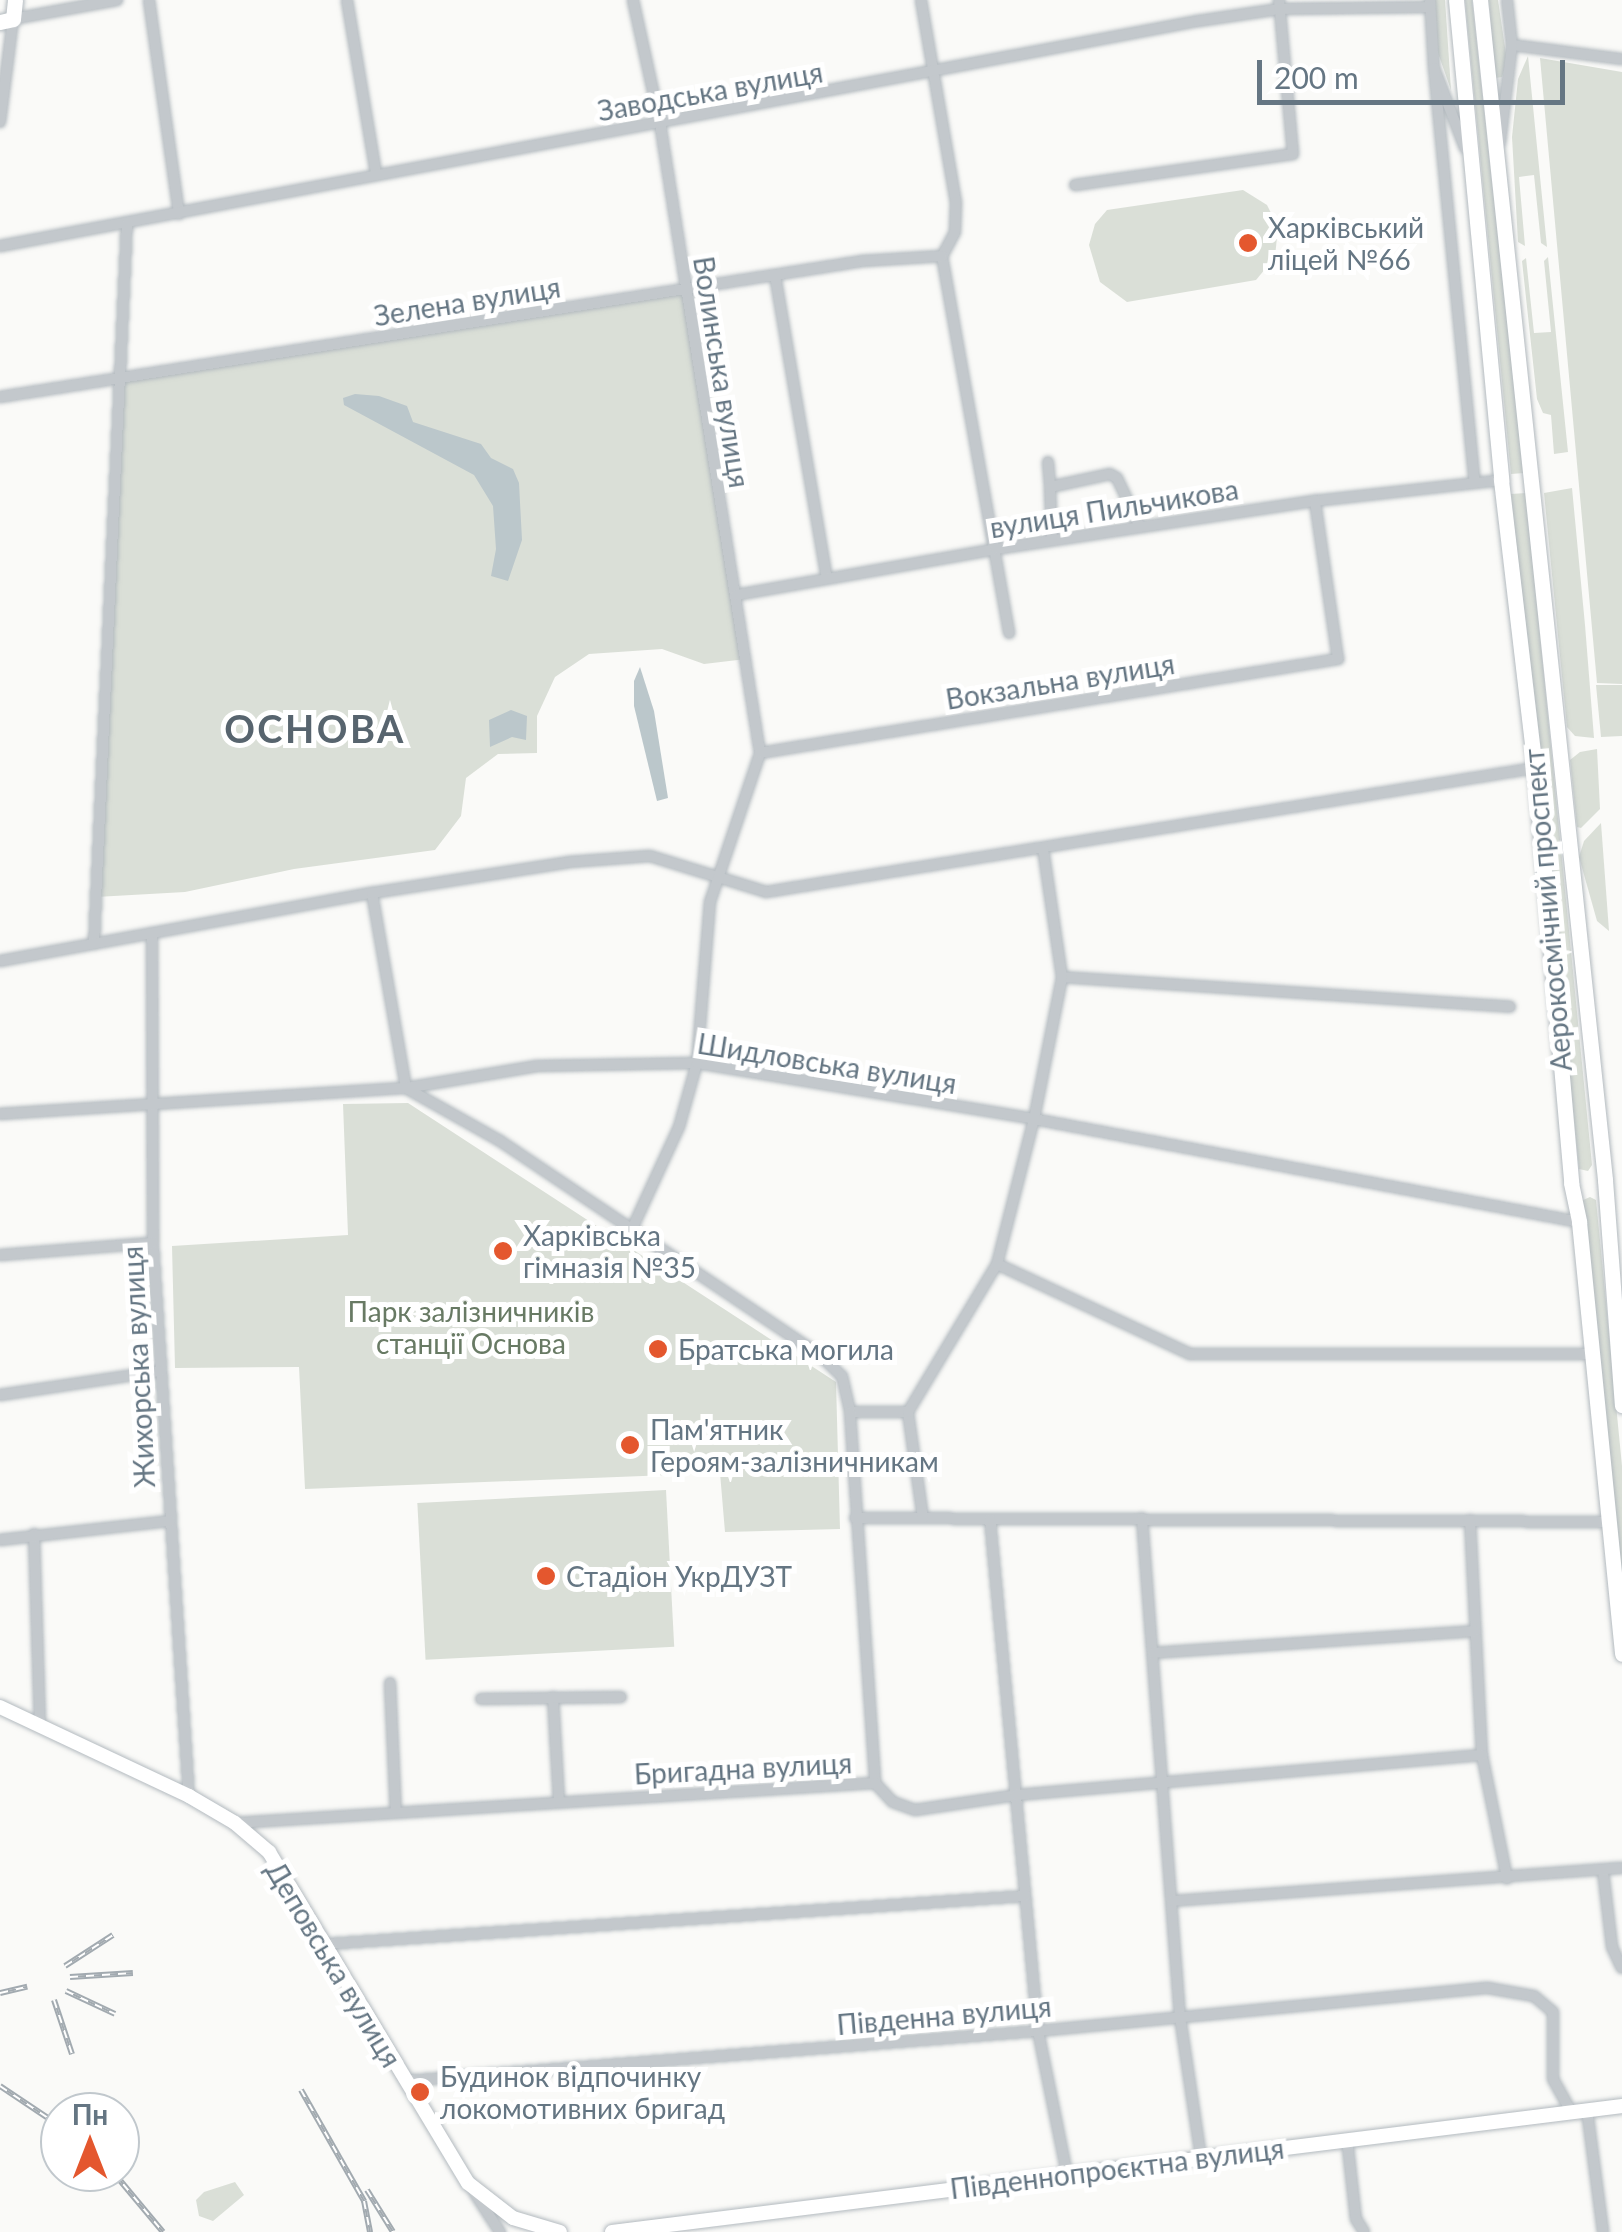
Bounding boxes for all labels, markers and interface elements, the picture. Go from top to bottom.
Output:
scale bar [1262,40,1570,102]
street label: Заводська вулиця [595,55,825,127]
text: 200 m [1274,59,1359,95]
place label: Харківський ліцей №66 [1268,210,1424,276]
marker: Харківський ліцей №66 [1237,232,1259,254]
street label: Волинська вулиця [687,254,757,490]
street label: Зелена вулиця [371,270,563,332]
street label: вулиця Пильчикова [987,472,1241,544]
street label: Вокзальна вулиця [943,646,1177,716]
district label: ОСНОВА [224,706,406,752]
street label: Аерокосмічний проспект [1516,747,1578,1073]
street label: Шидловська вулиця [695,1026,959,1100]
place label: Харківська гімназія №35 [523,1218,696,1284]
marker: Харківська гімназія №35 [492,1240,514,1262]
street label: Жихорська вулиця [115,1245,161,1489]
park label: Парк залізничників станції Основа [348,1294,594,1360]
place label: Братська могила [678,1332,894,1366]
marker: Братська могила [647,1338,669,1360]
place label: Пам'ятник Героям-залізничникам [650,1412,939,1478]
marker: Пам'ятник Героям-залізничникам [619,1434,641,1456]
place label: Стадіон УкрДУЗТ [566,1559,792,1593]
marker: Стадіон УкрДУЗТ [535,1565,557,1587]
street label: Бригадна вулиця [633,1746,853,1790]
street label: Деповська вулиця [259,1855,409,2073]
street label: Південна вулиця [835,1989,1053,2041]
place label: Будинок відпочинку локомотивних бригад [440,2059,725,2125]
marker: Будинок відпочинку локомотивних бригад [409,2081,431,2103]
north arrow [40,2092,140,2192]
text: Пн [72,2097,108,2131]
street label: Південнопроєктна вулиця [948,2131,1286,2205]

